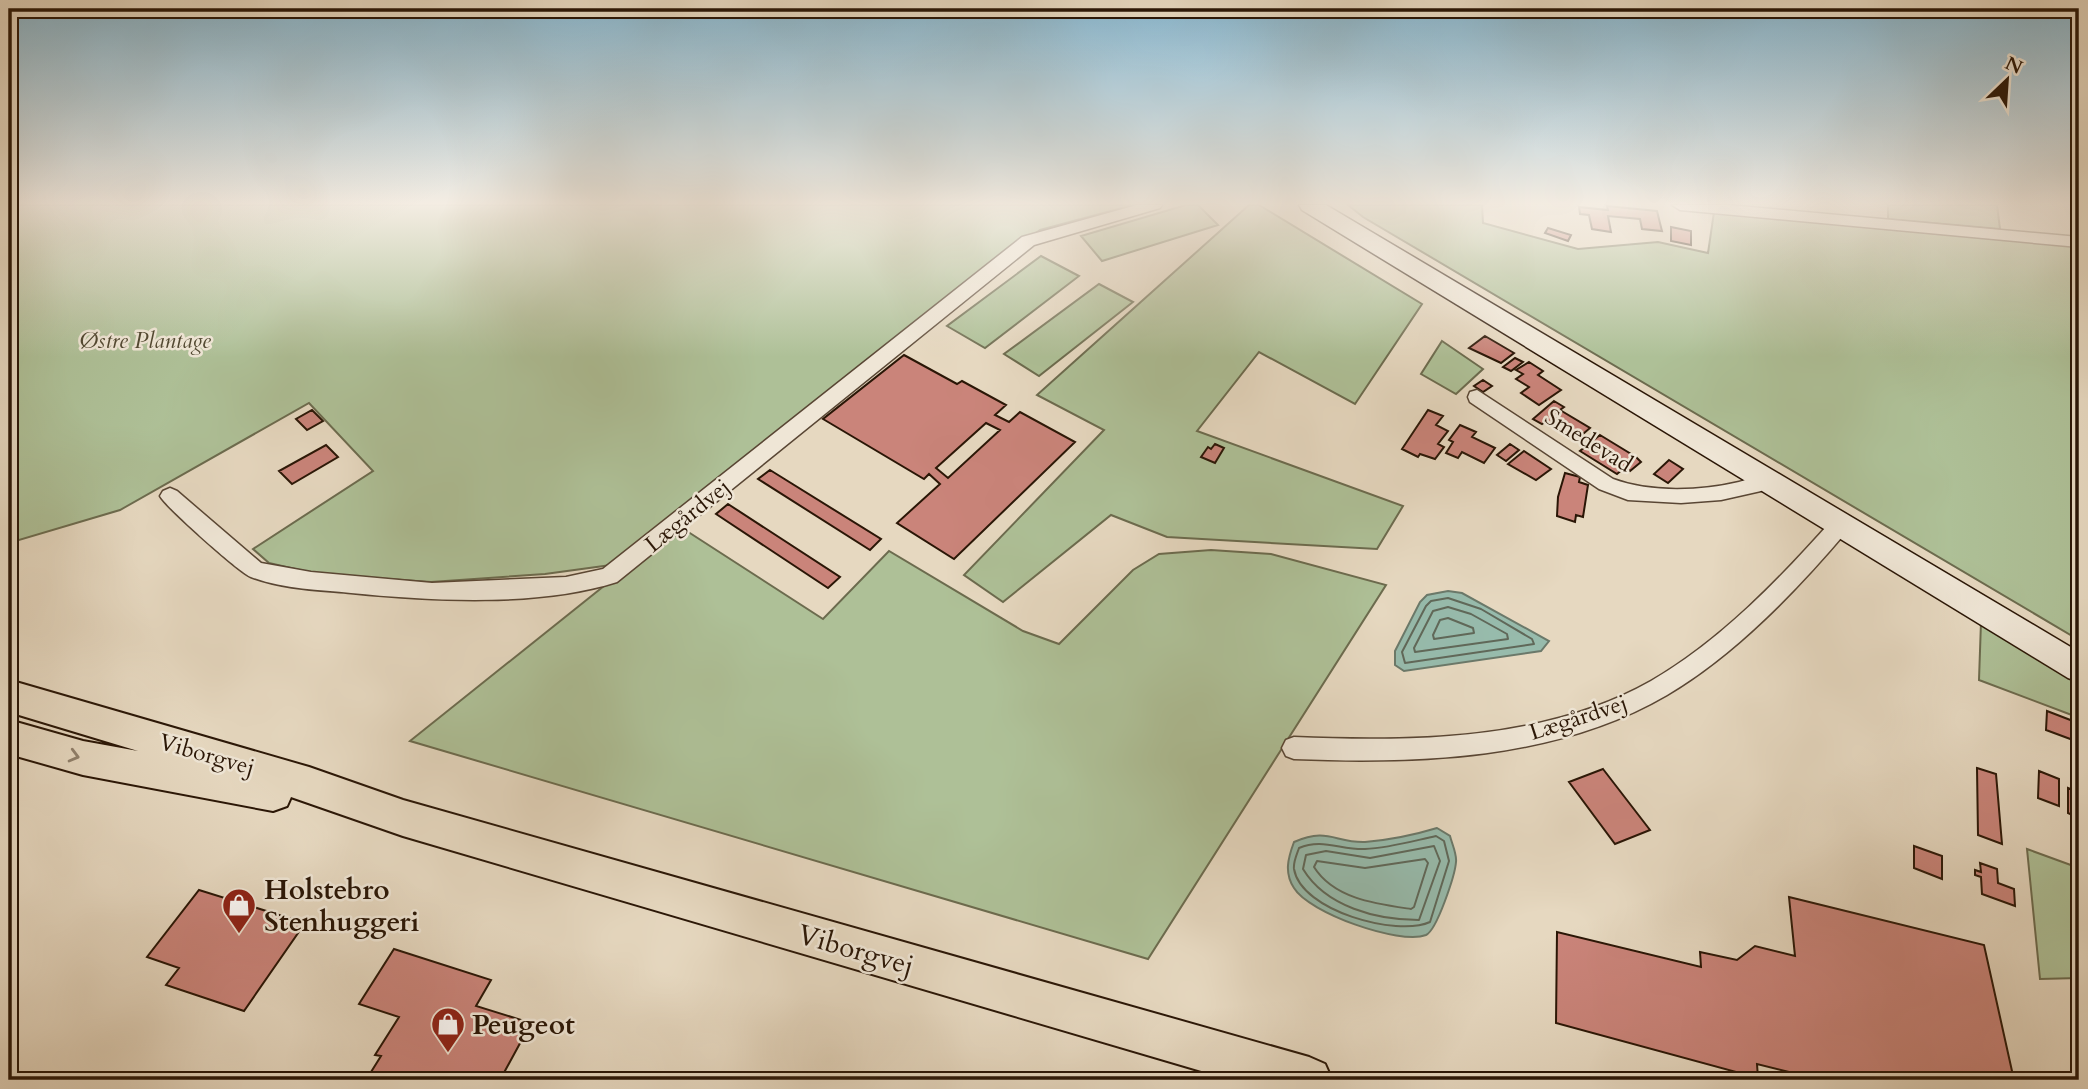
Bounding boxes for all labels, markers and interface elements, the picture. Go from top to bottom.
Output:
north arrow [1972,46,2042,116]
text: N [2001,50,2027,81]
park label: Østre Plantage [79,325,211,356]
street label: Smedevad [1539,401,1639,480]
street label: Lægårdvej [638,471,736,559]
street label: Lægårdvej [1525,687,1631,748]
street label: Viborgvej [155,726,258,783]
one-way arrow [68,747,80,762]
place label: Holstebro Stenhuggeri [264,871,419,941]
shop icon: Holstebro Stenhuggeri [220,886,258,935]
street label: Viborgvej [793,915,918,985]
shop icon: Peugeot [429,1005,467,1054]
place label: Peugeot [472,1006,575,1044]

